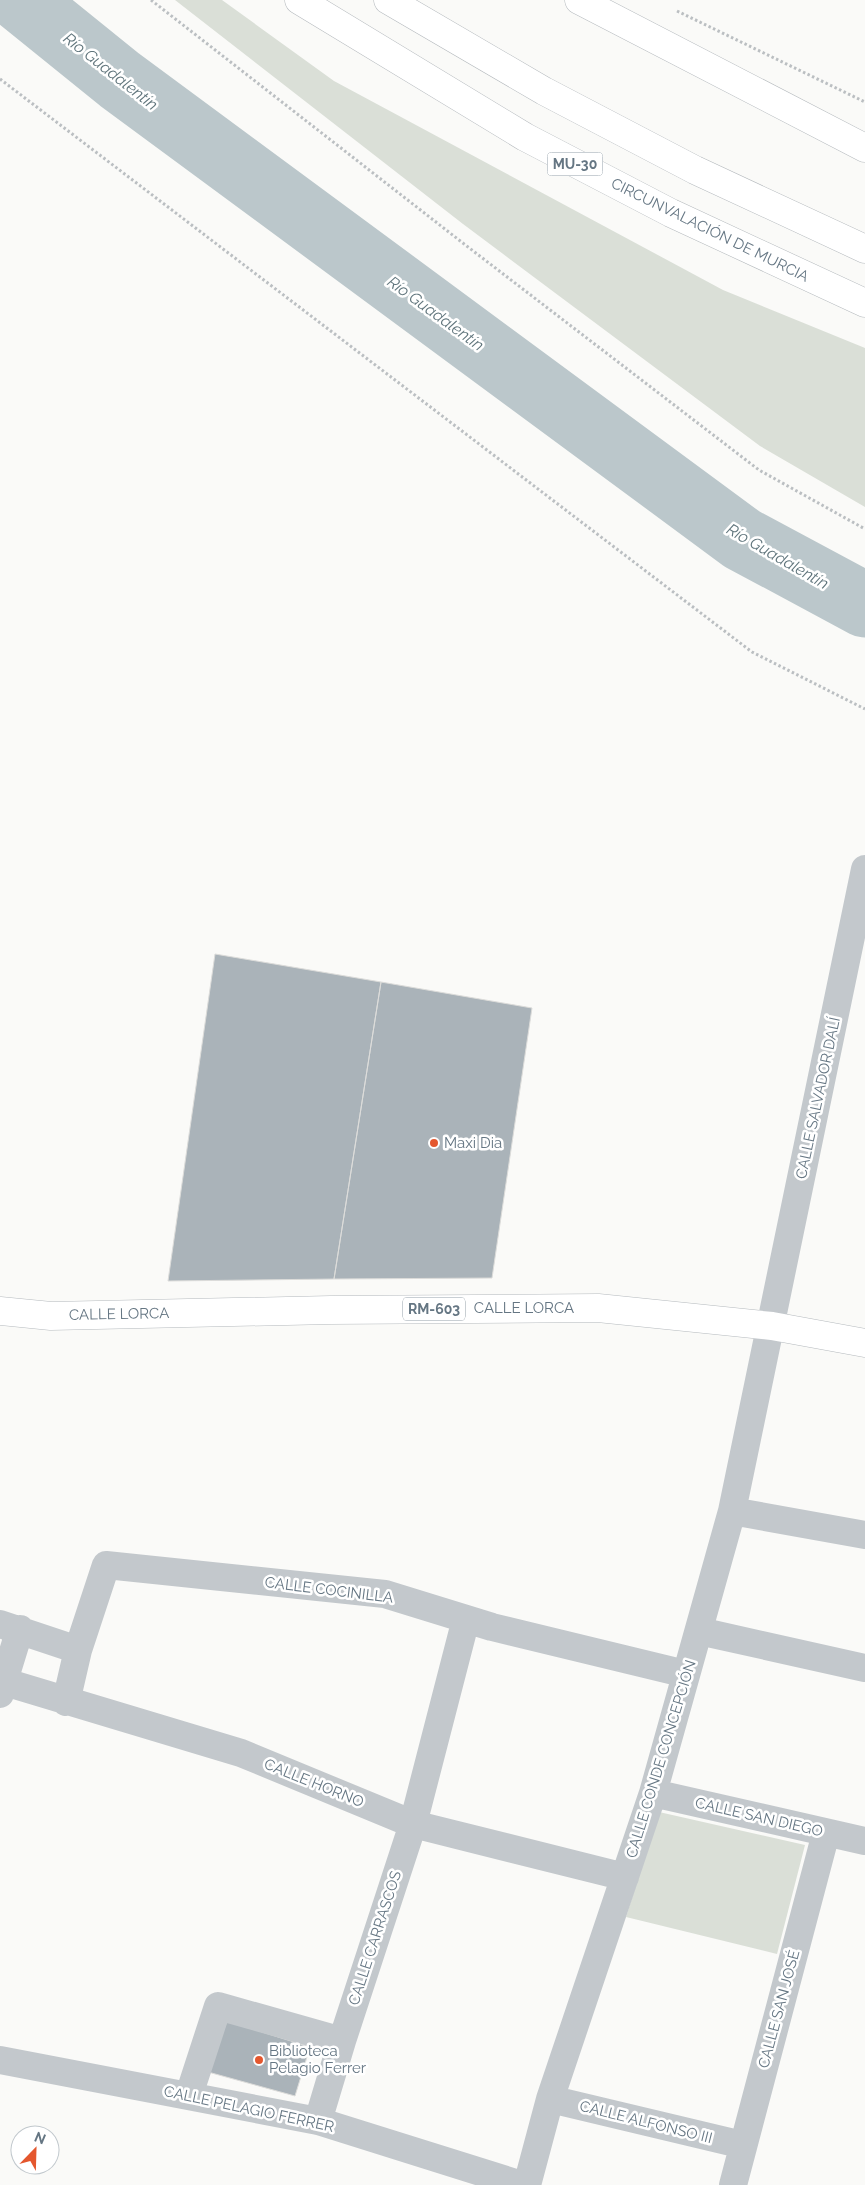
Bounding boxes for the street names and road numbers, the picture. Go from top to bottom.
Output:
road number: MU-30 [548,152,602,175]
street label: CIRCUNVALACIÓN DE MURCIA [608,174,812,286]
street label: CALLE SALVADOR DALÍ [792,1015,844,1181]
road number: RM-603 [403,1298,465,1320]
street label: CALLE LORCA [474,1299,574,1317]
street label: CALLE LORCA [69,1304,169,1324]
street label: CALLE COCINILLA [264,1573,394,1607]
street label: CALLE CONDE CONCEPCIÓN [622,1658,700,1860]
street label: CALLE HORNO [262,1755,366,1811]
street label: CALLE SAN DIEGO [693,1794,825,1840]
street label: CALLE CARRASCOS [345,1869,405,2007]
street label: CALLE SAN JOSÉ [755,1948,803,2070]
street label: CALLE PELAGIO FERRER [162,2082,336,2136]
street label: CALLE ALFONSO III [578,2097,714,2147]

